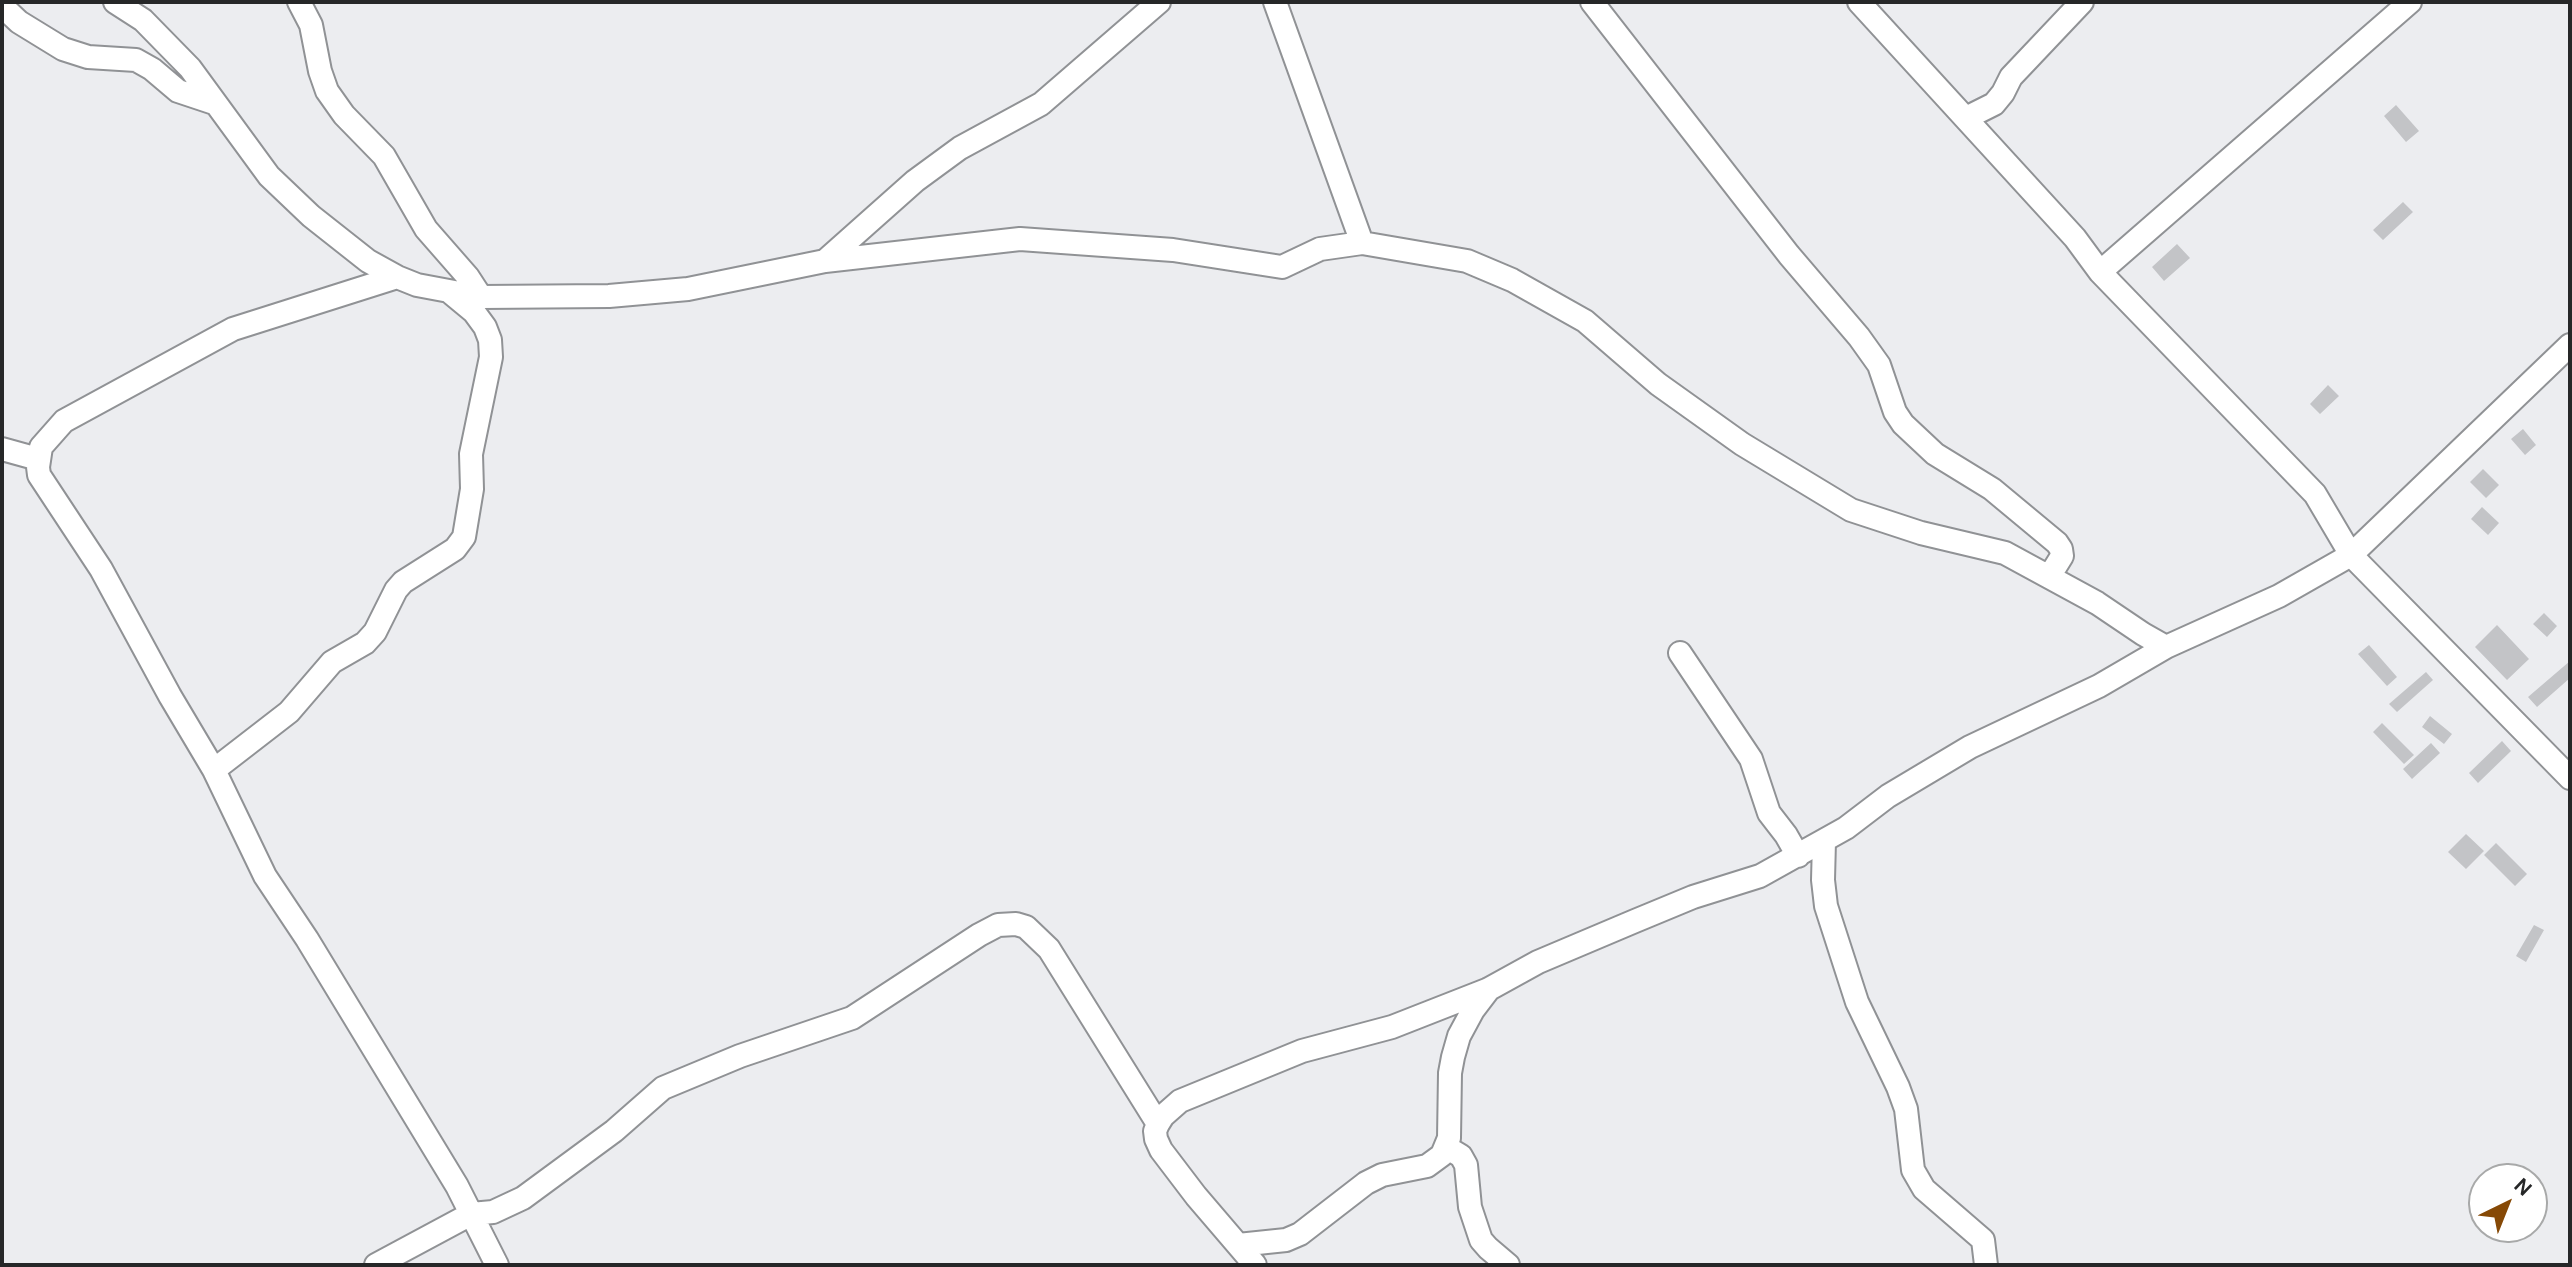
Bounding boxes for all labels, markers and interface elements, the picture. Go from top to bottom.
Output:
north arrow [2468,1163,2548,1243]
text: N [2508,1172,2538,1202]

